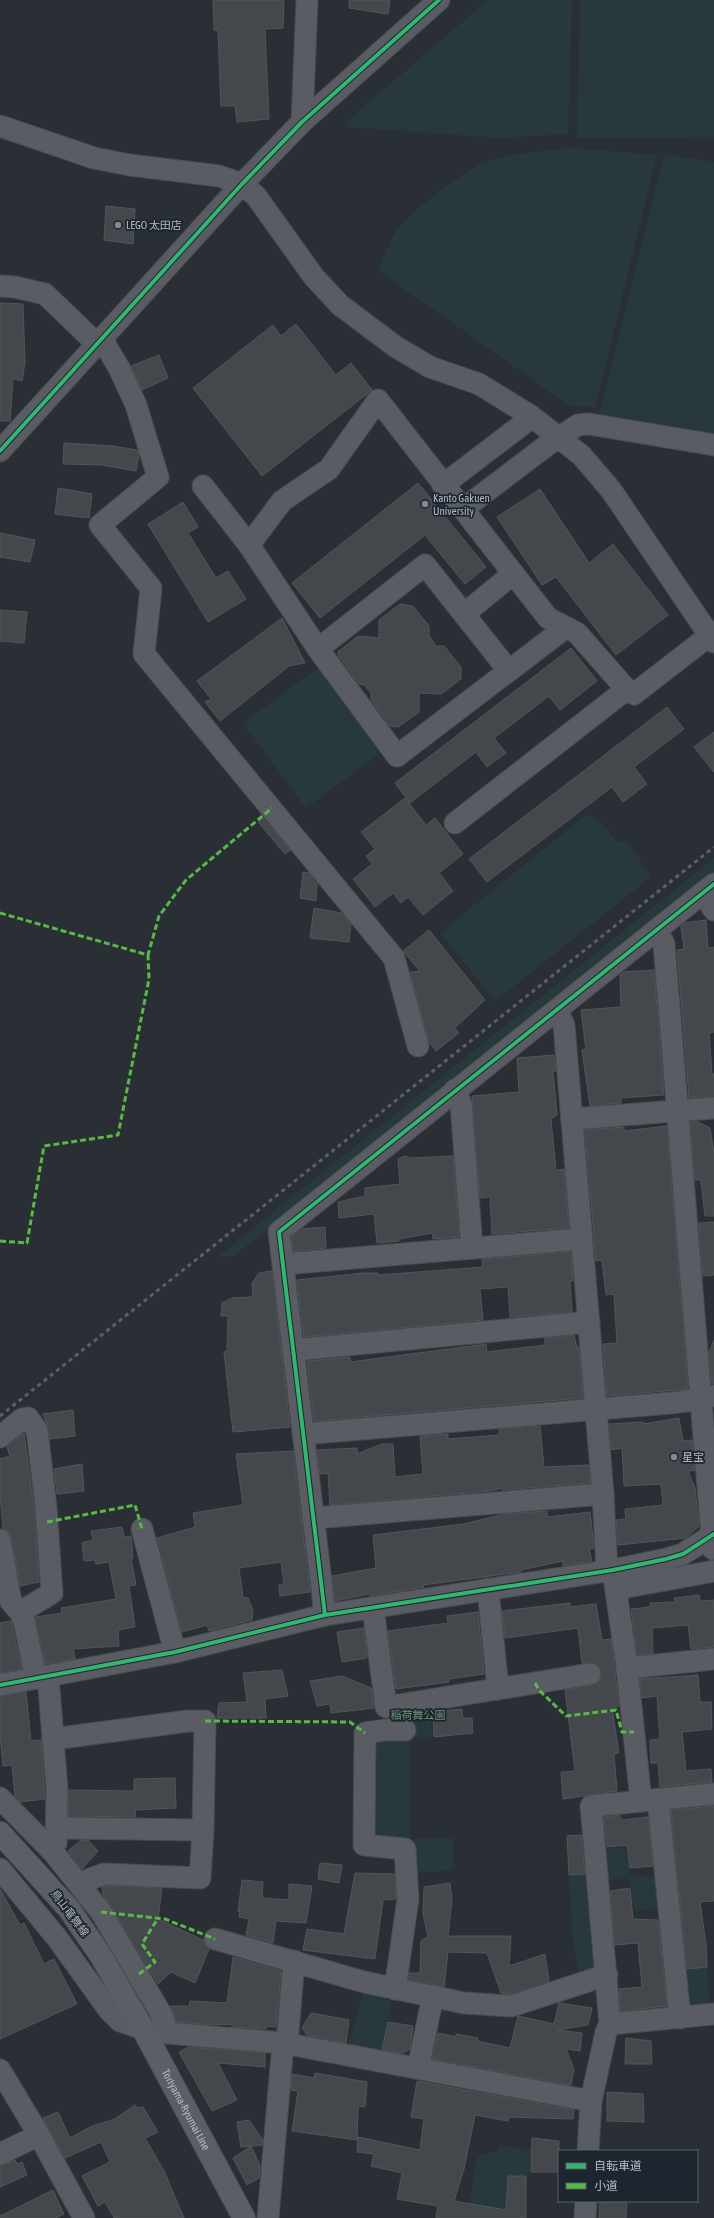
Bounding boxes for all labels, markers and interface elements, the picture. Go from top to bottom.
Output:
place label: LEGO 太田店 [126,219,182,231]
marker: LEGO 太田店 [113,220,123,230]
place label: Kanto Gakuen University [433,492,490,517]
marker: Kanto Gakuen University [420,499,430,509]
place label: 星宝 [682,1451,704,1463]
marker: 星宝 [669,1452,679,1462]
park label: 稲荷舞公園 [391,1709,446,1721]
street label: 鳥山竜舞線 [49,1887,91,1939]
street label: Toriyama-Ryumai Line [159,2067,213,2152]
legend [558,2150,698,2202]
text: 自転車道 [594,2159,642,2173]
text: 小道 [594,2179,618,2193]

